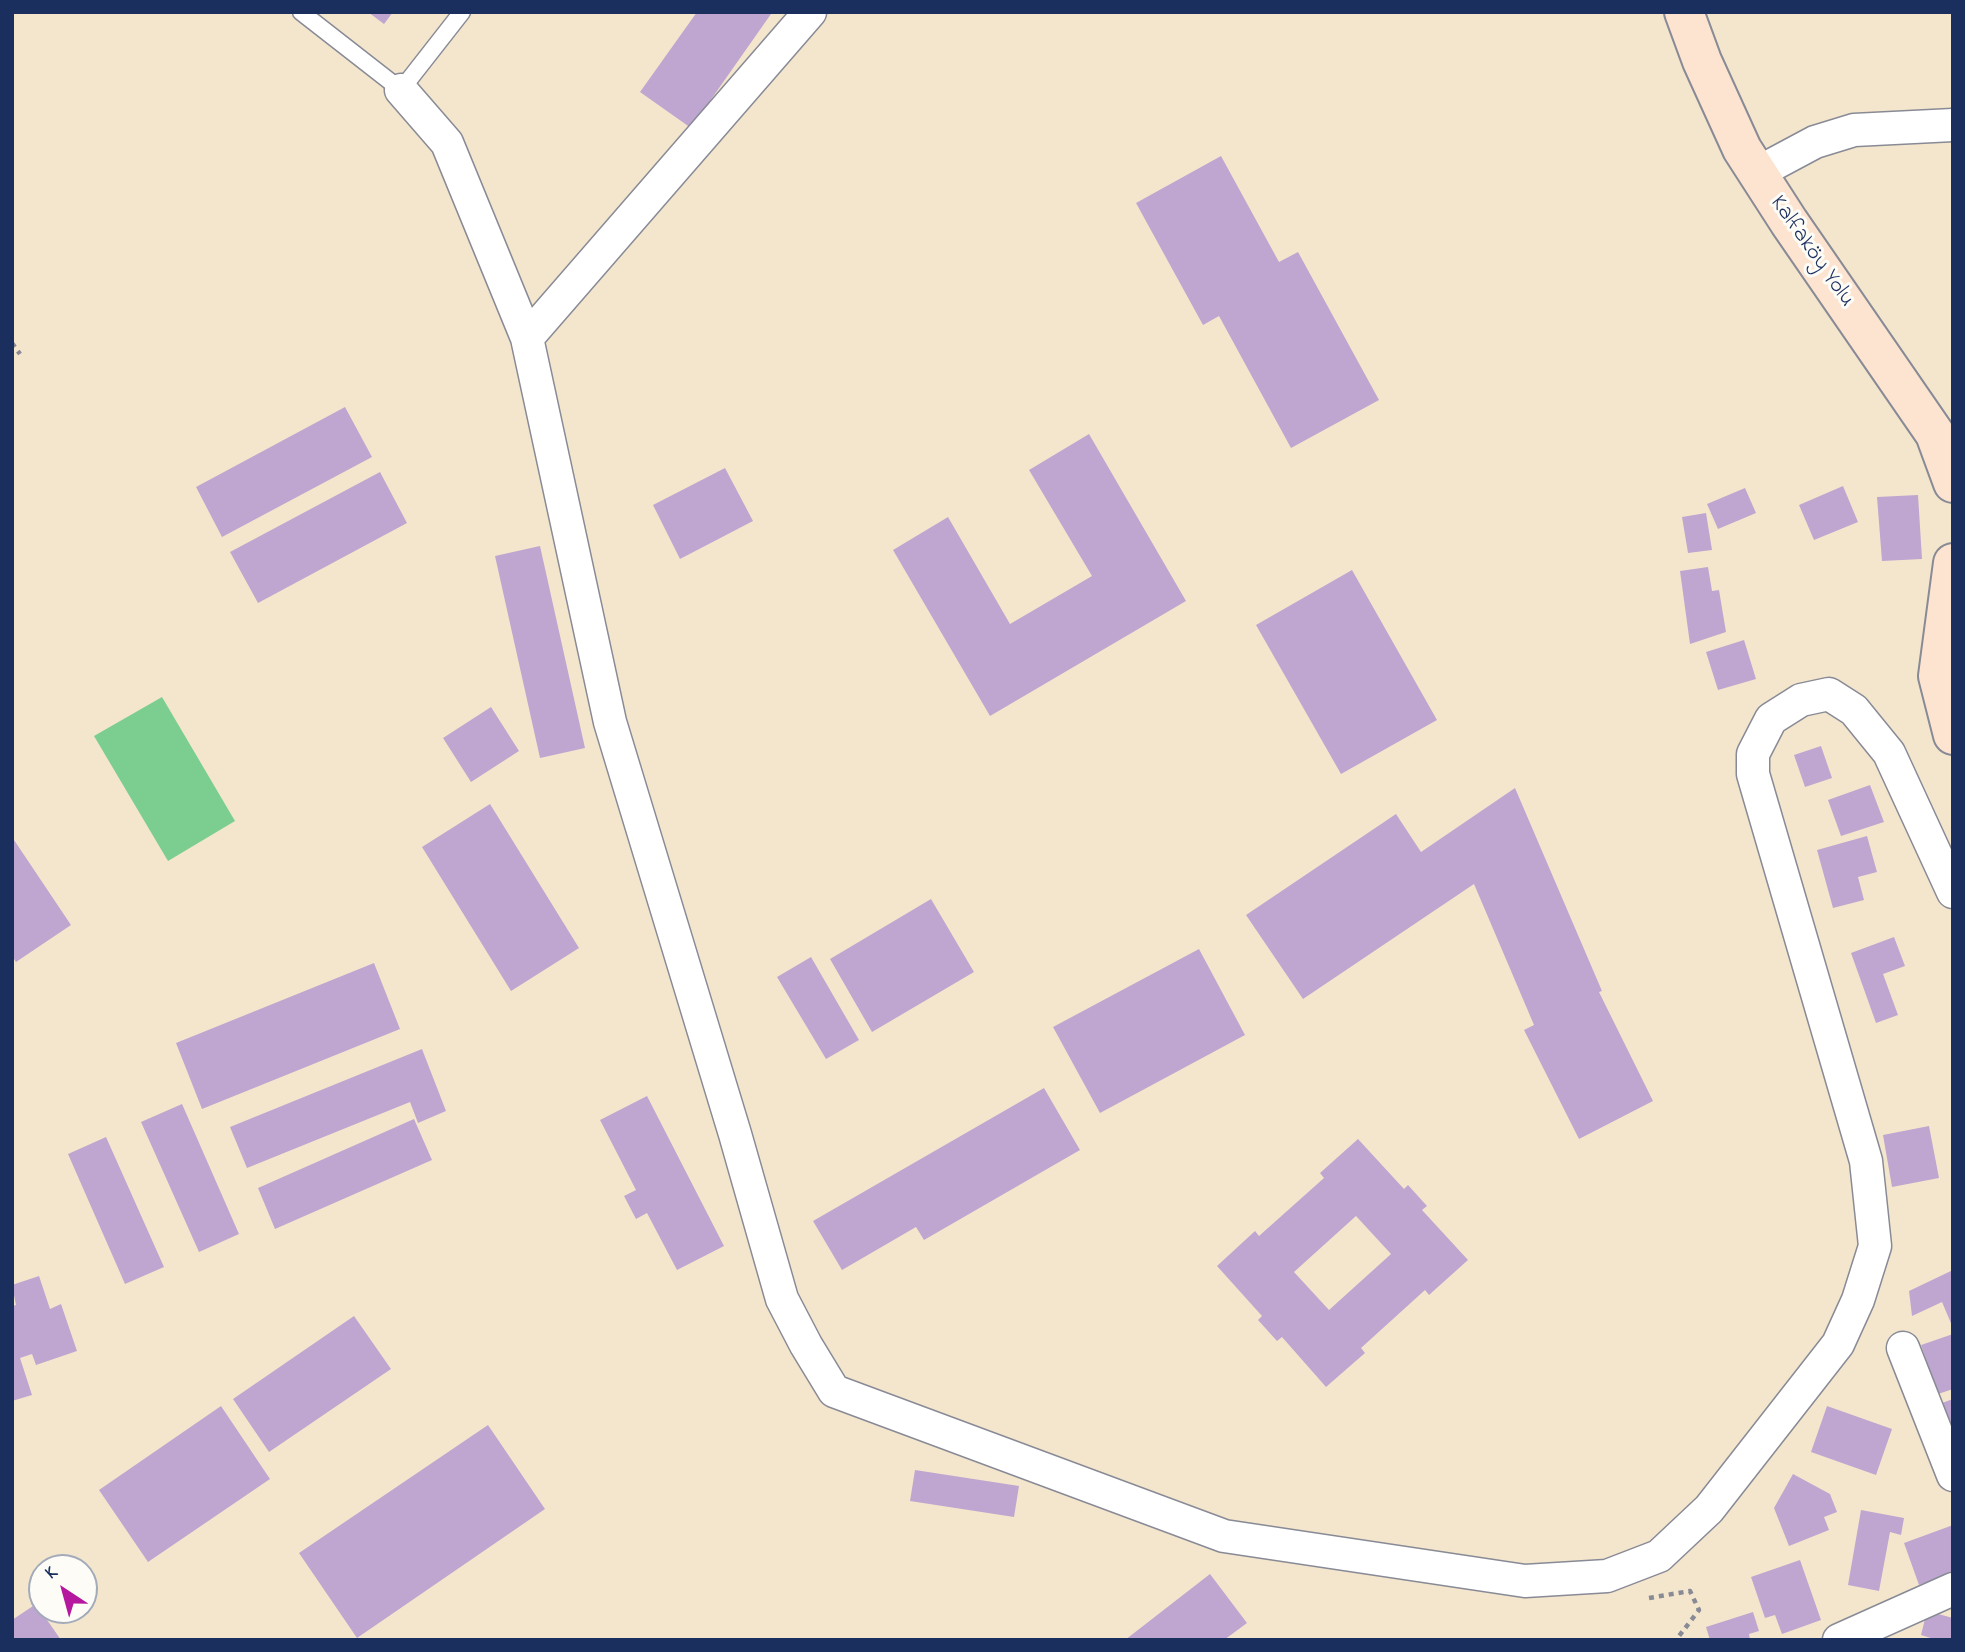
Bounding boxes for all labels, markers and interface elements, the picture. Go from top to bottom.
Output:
street label: Kalfaköy Yolu [1763,191,1859,313]
north arrow [28,1554,98,1624]
text: K [40,1560,63,1587]

